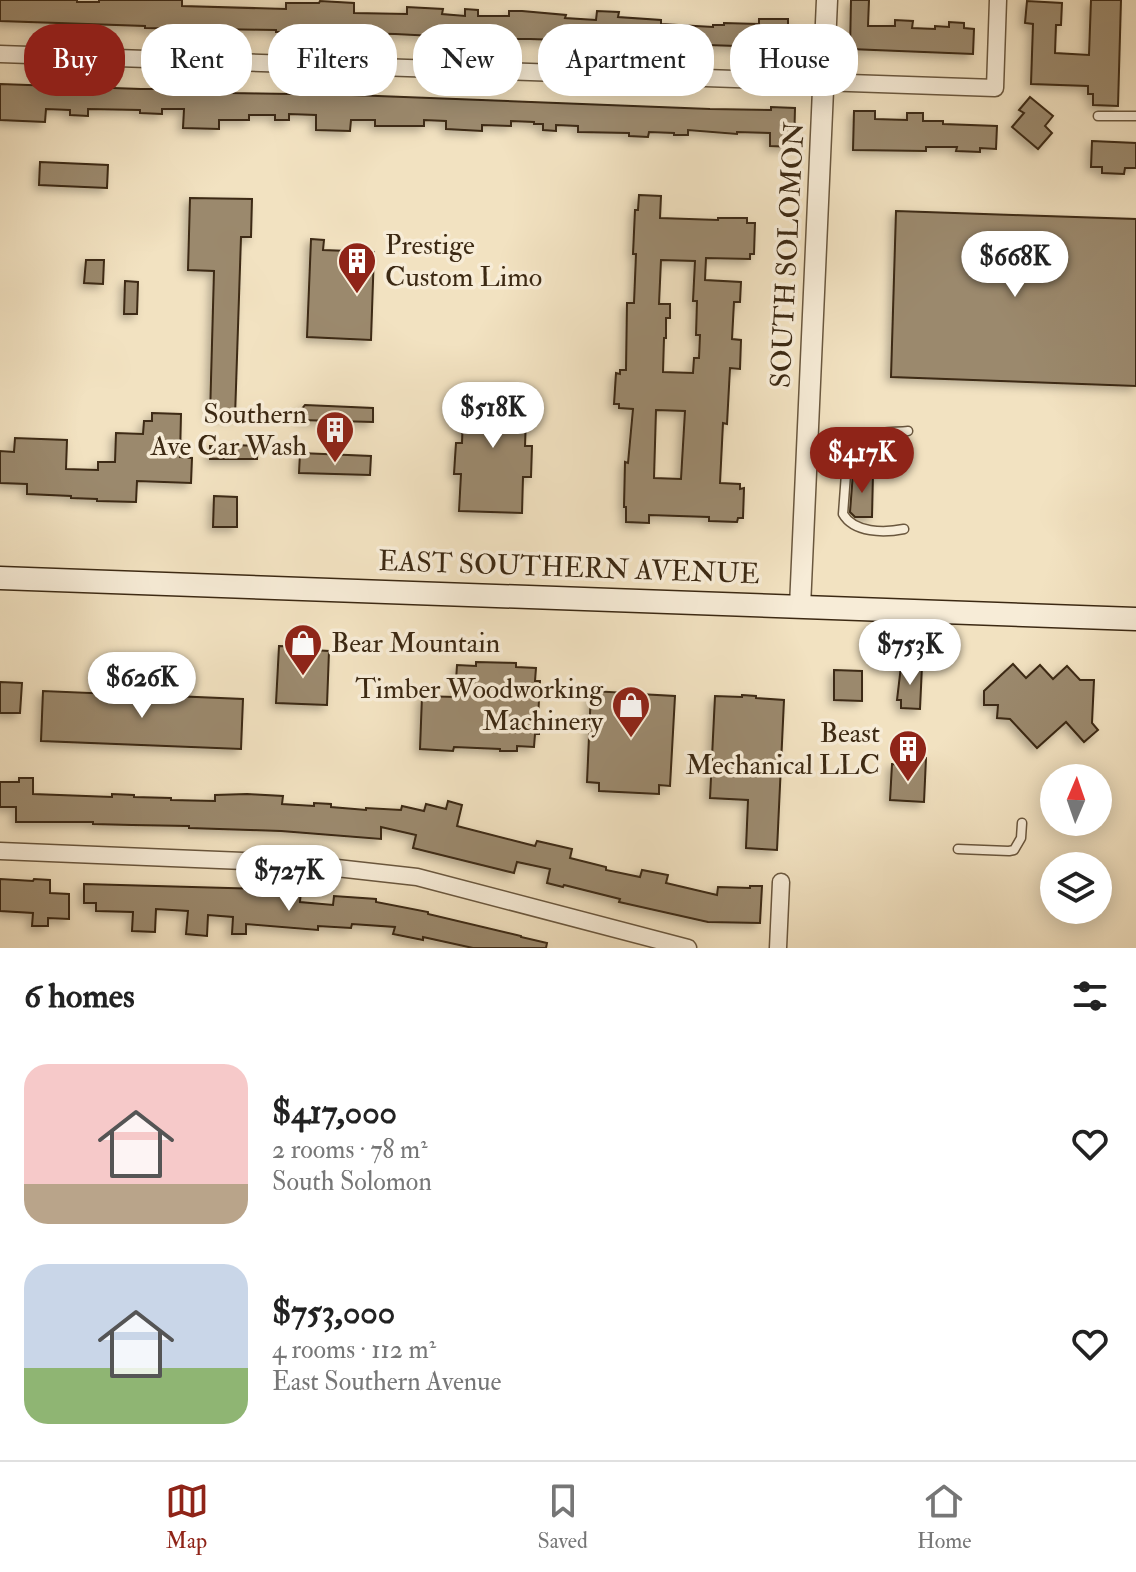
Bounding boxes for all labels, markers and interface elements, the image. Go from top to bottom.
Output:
chip: Buy [24,24,125,96]
chip: Rent [141,24,252,96]
chip: Filters [268,24,397,96]
chip: New [413,24,522,96]
chip: Apartment [538,24,714,96]
chip: House [730,24,858,96]
street label: SOUTH SOLOMON [764,121,812,389]
place label: Prestige Custom Limo [385,228,542,295]
pin: $668K [959,231,1071,299]
building icon: Prestige Custom Limo [336,240,378,295]
text: $668K [979,241,1051,273]
pin: $518K [437,382,549,450]
text: $518K [460,392,526,424]
place label: Southern Ave Car Wash [150,397,307,464]
building icon: Southern Ave Car Wash [314,409,356,464]
pin: $417K [806,427,918,495]
text: $417K [828,437,896,469]
street label: EAST SOUTHERN AVENUE [378,544,760,592]
pin: $753K [854,619,966,687]
shop icon: Bear Mountain [282,622,324,677]
place label: Bear Mountain [331,626,500,661]
text: $753K [877,629,943,661]
pin: $626K [86,652,198,720]
text: $626K [106,662,178,694]
place label: Timber Woodworking Machinery [355,672,604,739]
shop icon: Timber Woodworking Machinery [610,684,652,739]
place label: Beast Mechanical LLC [685,716,880,783]
building icon: Beast Mechanical LLC [887,728,929,783]
north arrow [1040,764,1112,836]
map controls [1040,764,1112,924]
pin: $727K [233,845,345,913]
button: layers [1040,852,1112,924]
text: $727K [254,855,324,887]
icon: filters [1068,974,1112,1018]
text: 6 homes [24,975,135,1018]
text: $417,000 [272,1091,397,1134]
icon: home [88,1096,184,1192]
icon: heart [1068,1122,1112,1166]
text: 2 rooms · 78 m² [272,1134,428,1166]
text: South Solomon [272,1166,432,1198]
text: $753,000 [272,1291,395,1334]
icon: home [88,1296,184,1392]
icon: heart [1068,1322,1112,1366]
text: 4 rooms · 112 m² [272,1334,436,1366]
text: East Southern Avenue [272,1366,501,1398]
tab: Map [165,1479,209,1555]
tab: Saved [538,1479,588,1555]
tab: Home [917,1479,971,1555]

